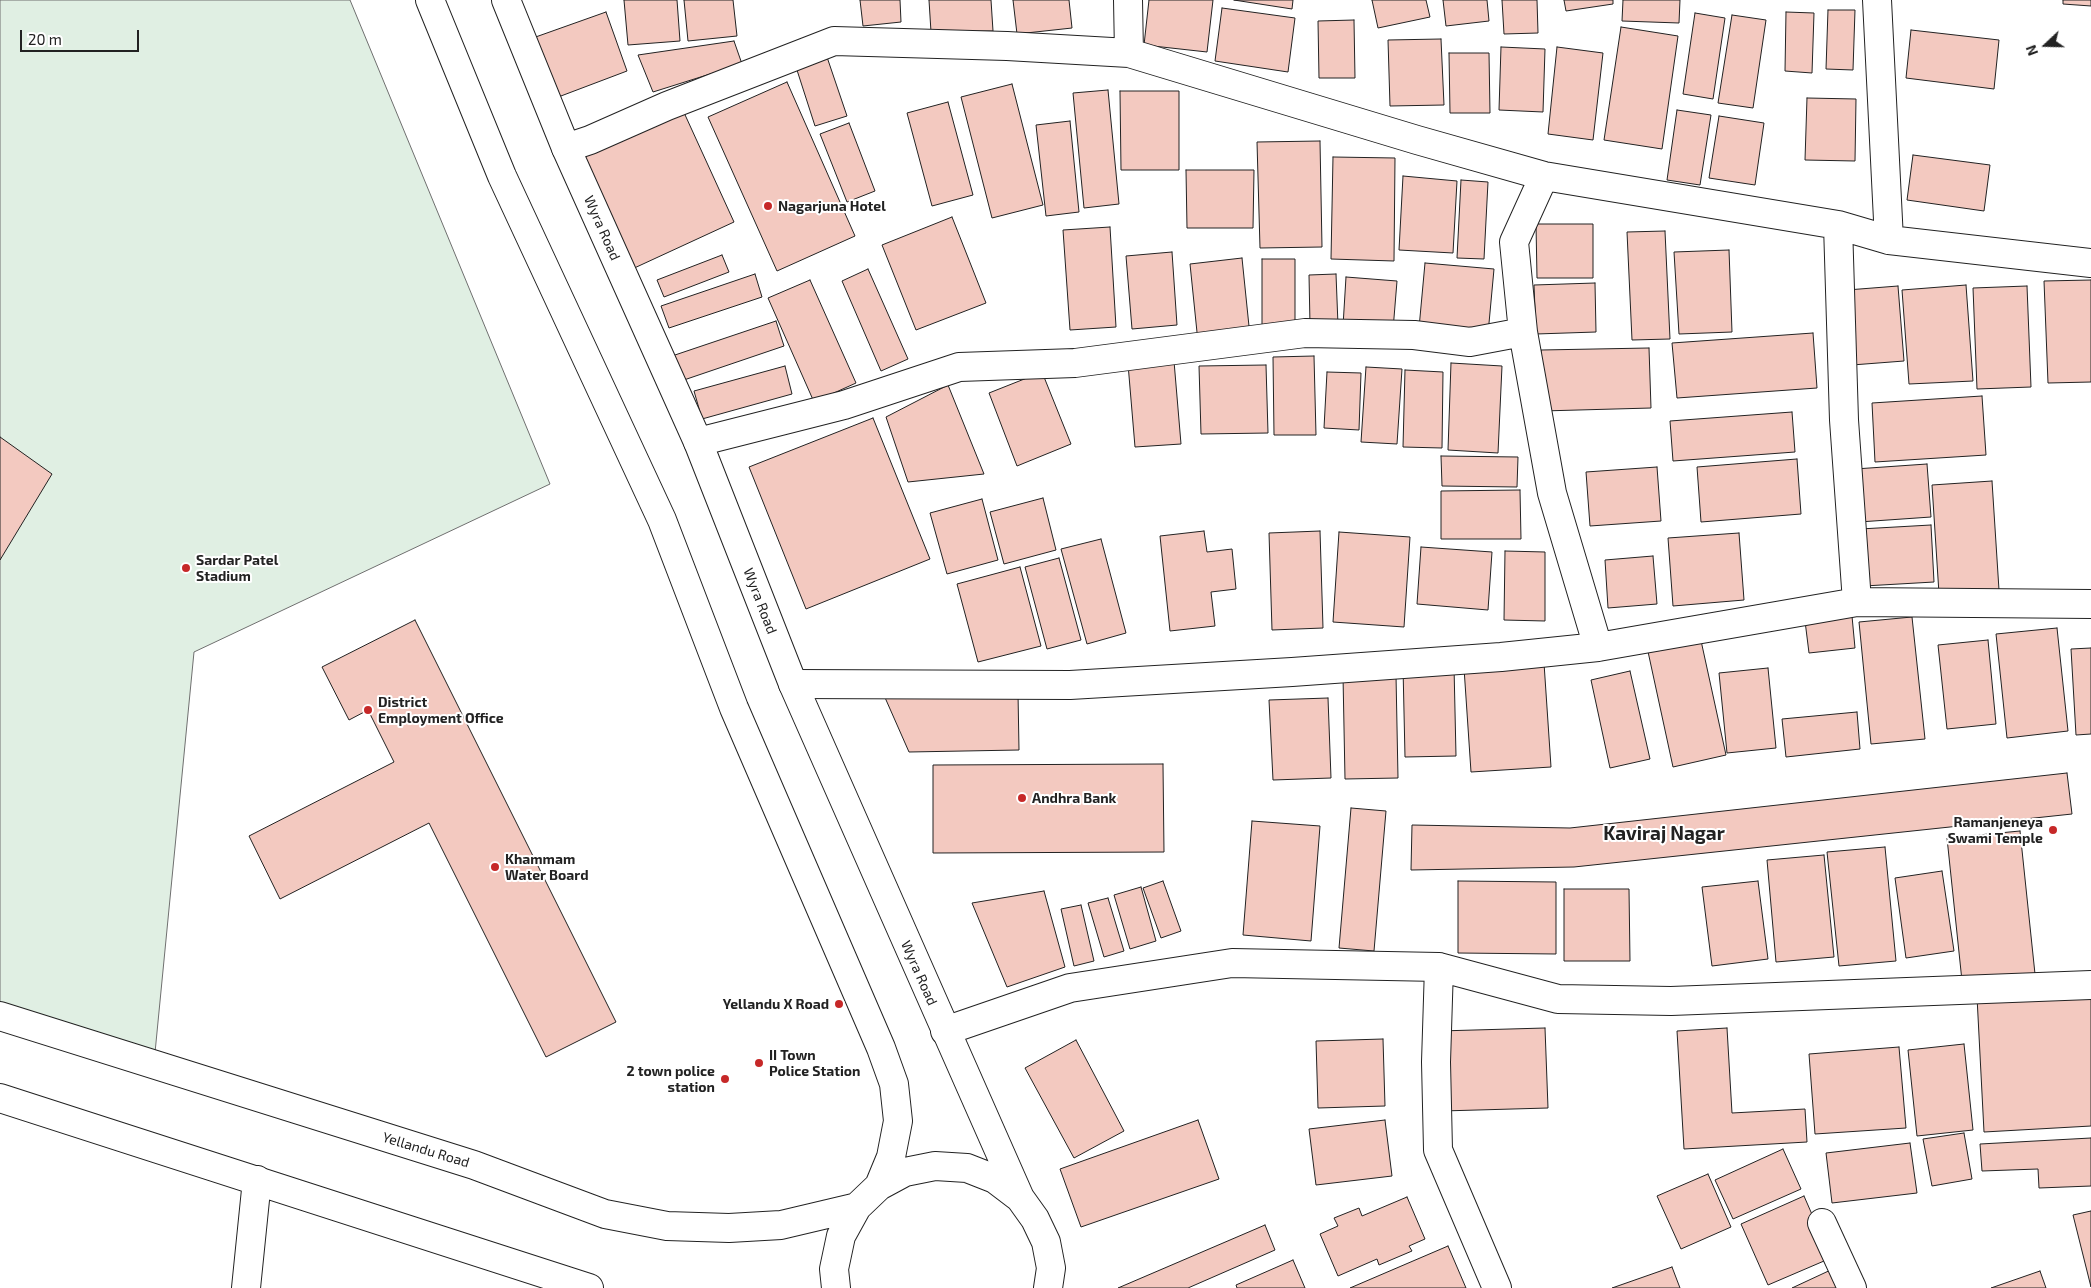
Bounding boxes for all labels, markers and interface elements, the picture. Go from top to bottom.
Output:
scale bar [22,20,141,52]
north arrow [2021,20,2071,70]
text: 20 m [28,30,62,48]
text: N [2022,43,2041,58]
street label: Wyra Road [580,193,624,263]
place label: Nagarjuna Hotel [778,198,886,214]
marker: Nagarjuna Hotel [762,200,774,212]
place label: Sardar Patel Stadium [196,552,278,584]
marker: Sardar Patel Stadium [180,562,192,574]
street label: Wyra Road [740,566,780,636]
place label: District Employment Office [378,694,504,726]
marker: District Employment Office [362,704,374,716]
place label: Andhra Bank [1032,790,1116,806]
marker: Andhra Bank [1016,792,1028,804]
place label: Ramanjeneya Swami Temple [1948,814,2043,846]
district label: Kaviraj Nagar [1603,823,1725,845]
marker: Ramanjeneya Swami Temple [2047,824,2059,836]
place label: Khammam Water Board [505,851,589,884]
marker: Khammam Water Board [489,861,501,873]
street label: Wyra Road [897,938,941,1008]
place label: Yellandu X Road [723,996,829,1012]
marker: Yellandu X Road [833,998,845,1010]
place label: II Town Police Station [769,1047,860,1080]
marker: II Town Police Station [753,1057,765,1069]
place label: 2 town police station [627,1063,715,1096]
marker: 2 town police station [719,1073,731,1085]
street label: Yellandu Road [380,1129,472,1171]

